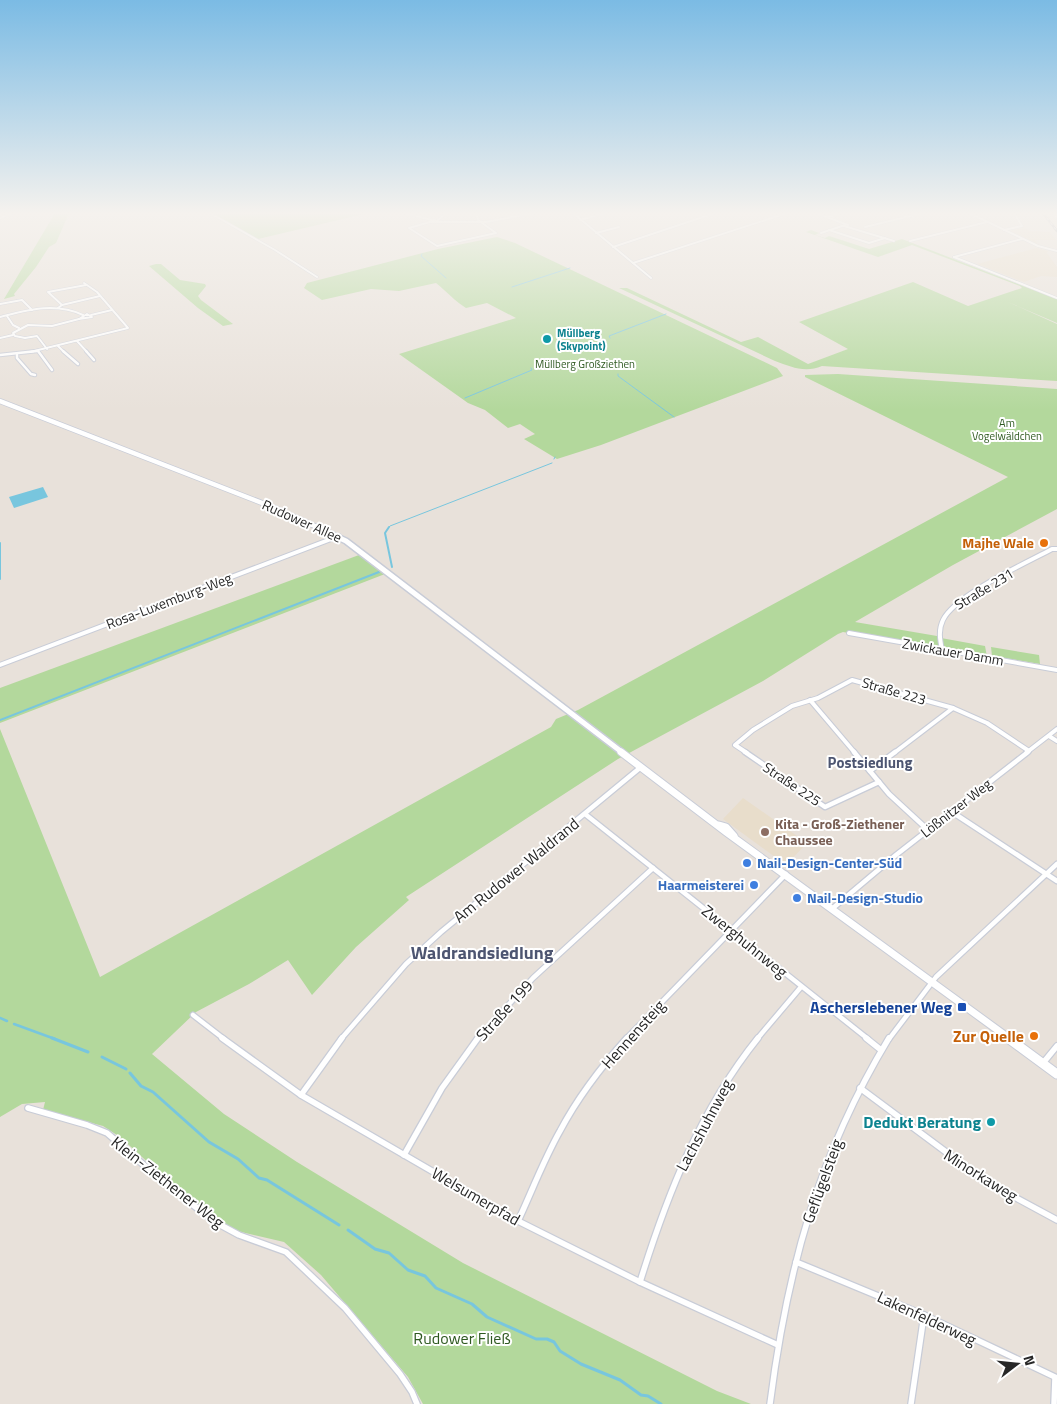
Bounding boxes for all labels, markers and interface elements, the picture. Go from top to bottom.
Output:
place label: Müllberg (Skypoint) [557,325,606,354]
marker: Müllberg (Skypoint) [541,333,553,345]
park label: Müllberg Großziethen [535,356,635,372]
park label: Am Vogelwäldchen [972,415,1042,444]
street label: Rudower Allee [259,494,345,547]
place label: Majhe Wale [962,532,1034,553]
marker: Majhe Wale [1038,537,1050,549]
street label: Straße 231 [950,563,1017,615]
street label: Rosa-Luxemburg-Weg [103,567,235,634]
street label: Zwickauer Damm [901,632,1005,671]
street label: Straße 223 [860,671,929,710]
district label: Postsiedlung [828,751,912,774]
street label: Straße 225 [759,756,826,811]
street label: Lößnitzer Weg [916,773,996,842]
street label: Am Rudower Waldrand [448,812,584,928]
place label: Kita - Groß-Ziethener Chaussee [775,813,905,850]
marker: Kita - Groß-Ziethener Chaussee [759,826,771,838]
place label: Nail-Design-Center-Süd [757,852,902,873]
marker: Nail-Design-Center-Süd [741,857,753,869]
place label: Haarmeisterei [658,874,744,895]
marker: Haarmeisterei [748,879,760,891]
place label: Nail-Design-Studio [807,887,923,908]
marker: Nail-Design-Studio [791,892,803,904]
street label: Zwerghuhnweg [697,899,793,983]
district label: Waldrandsiedlung [411,939,554,966]
street label: Straße 199 [470,974,538,1046]
street label: Hennensteig [595,994,671,1074]
place label: Ascherslebener Weg [810,995,952,1019]
marker: Ascherslebener Weg [956,1001,968,1013]
place label: Zur Quelle [953,1024,1024,1048]
marker: Zur Quelle [1028,1030,1040,1042]
street label: Lachshuhnweg [670,1075,738,1175]
place label: Dedukt Beratung [863,1110,981,1134]
marker: Dedukt Beratung [985,1116,997,1128]
street label: Klein-Ziethener Weg [106,1130,230,1234]
street label: Geflügelsteig [796,1135,848,1227]
street label: Minorkaweg [939,1143,1023,1207]
street label: Welsumerpfad [427,1161,525,1231]
street label: Lakenfelderweg [873,1284,981,1352]
park label: Rudower Fließ [413,1326,511,1350]
north arrow [992,1339,1042,1389]
text: N [1019,1353,1041,1368]

